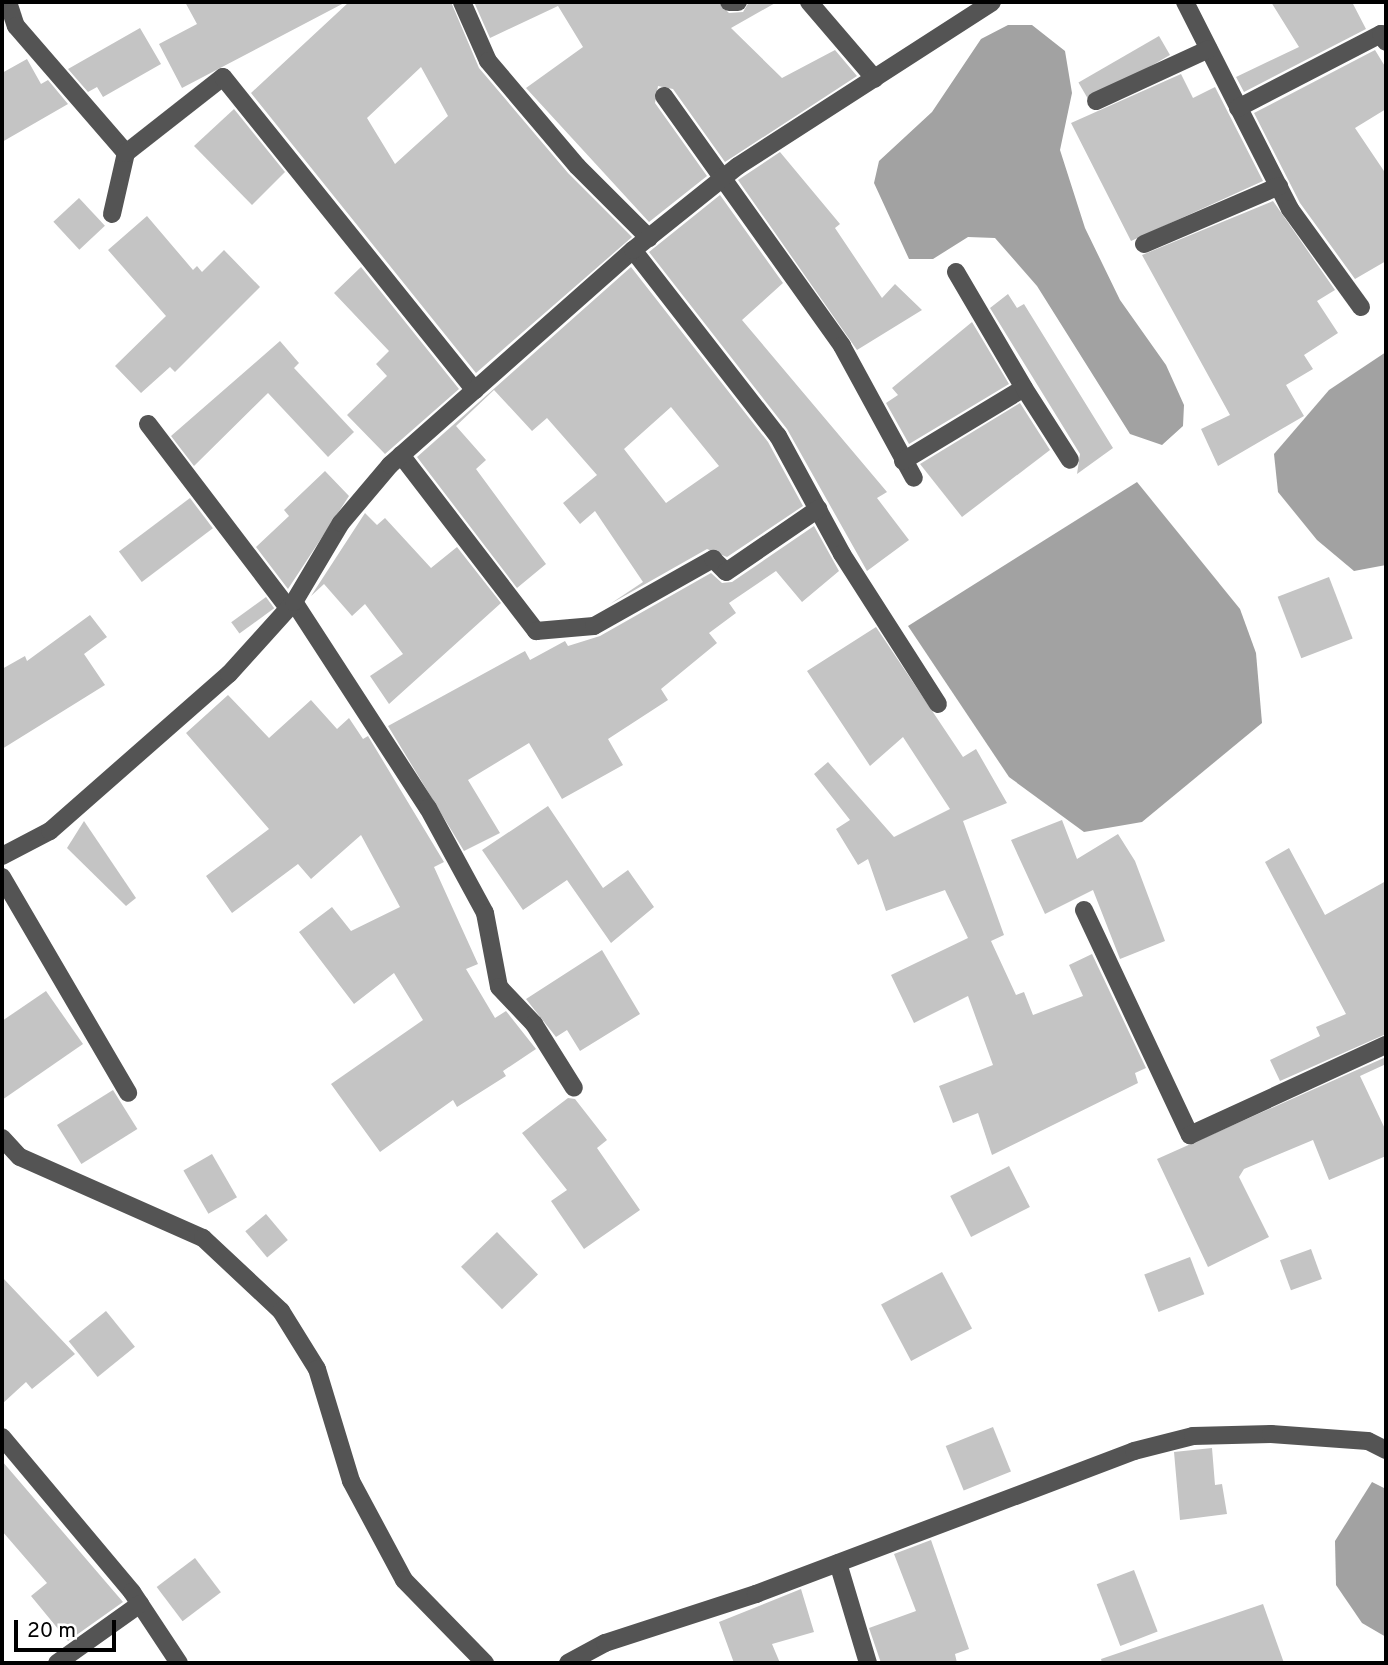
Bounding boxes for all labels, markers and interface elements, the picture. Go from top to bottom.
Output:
scale bar [18,1606,119,1650]
text: 20 m [27,1618,76,1645]

